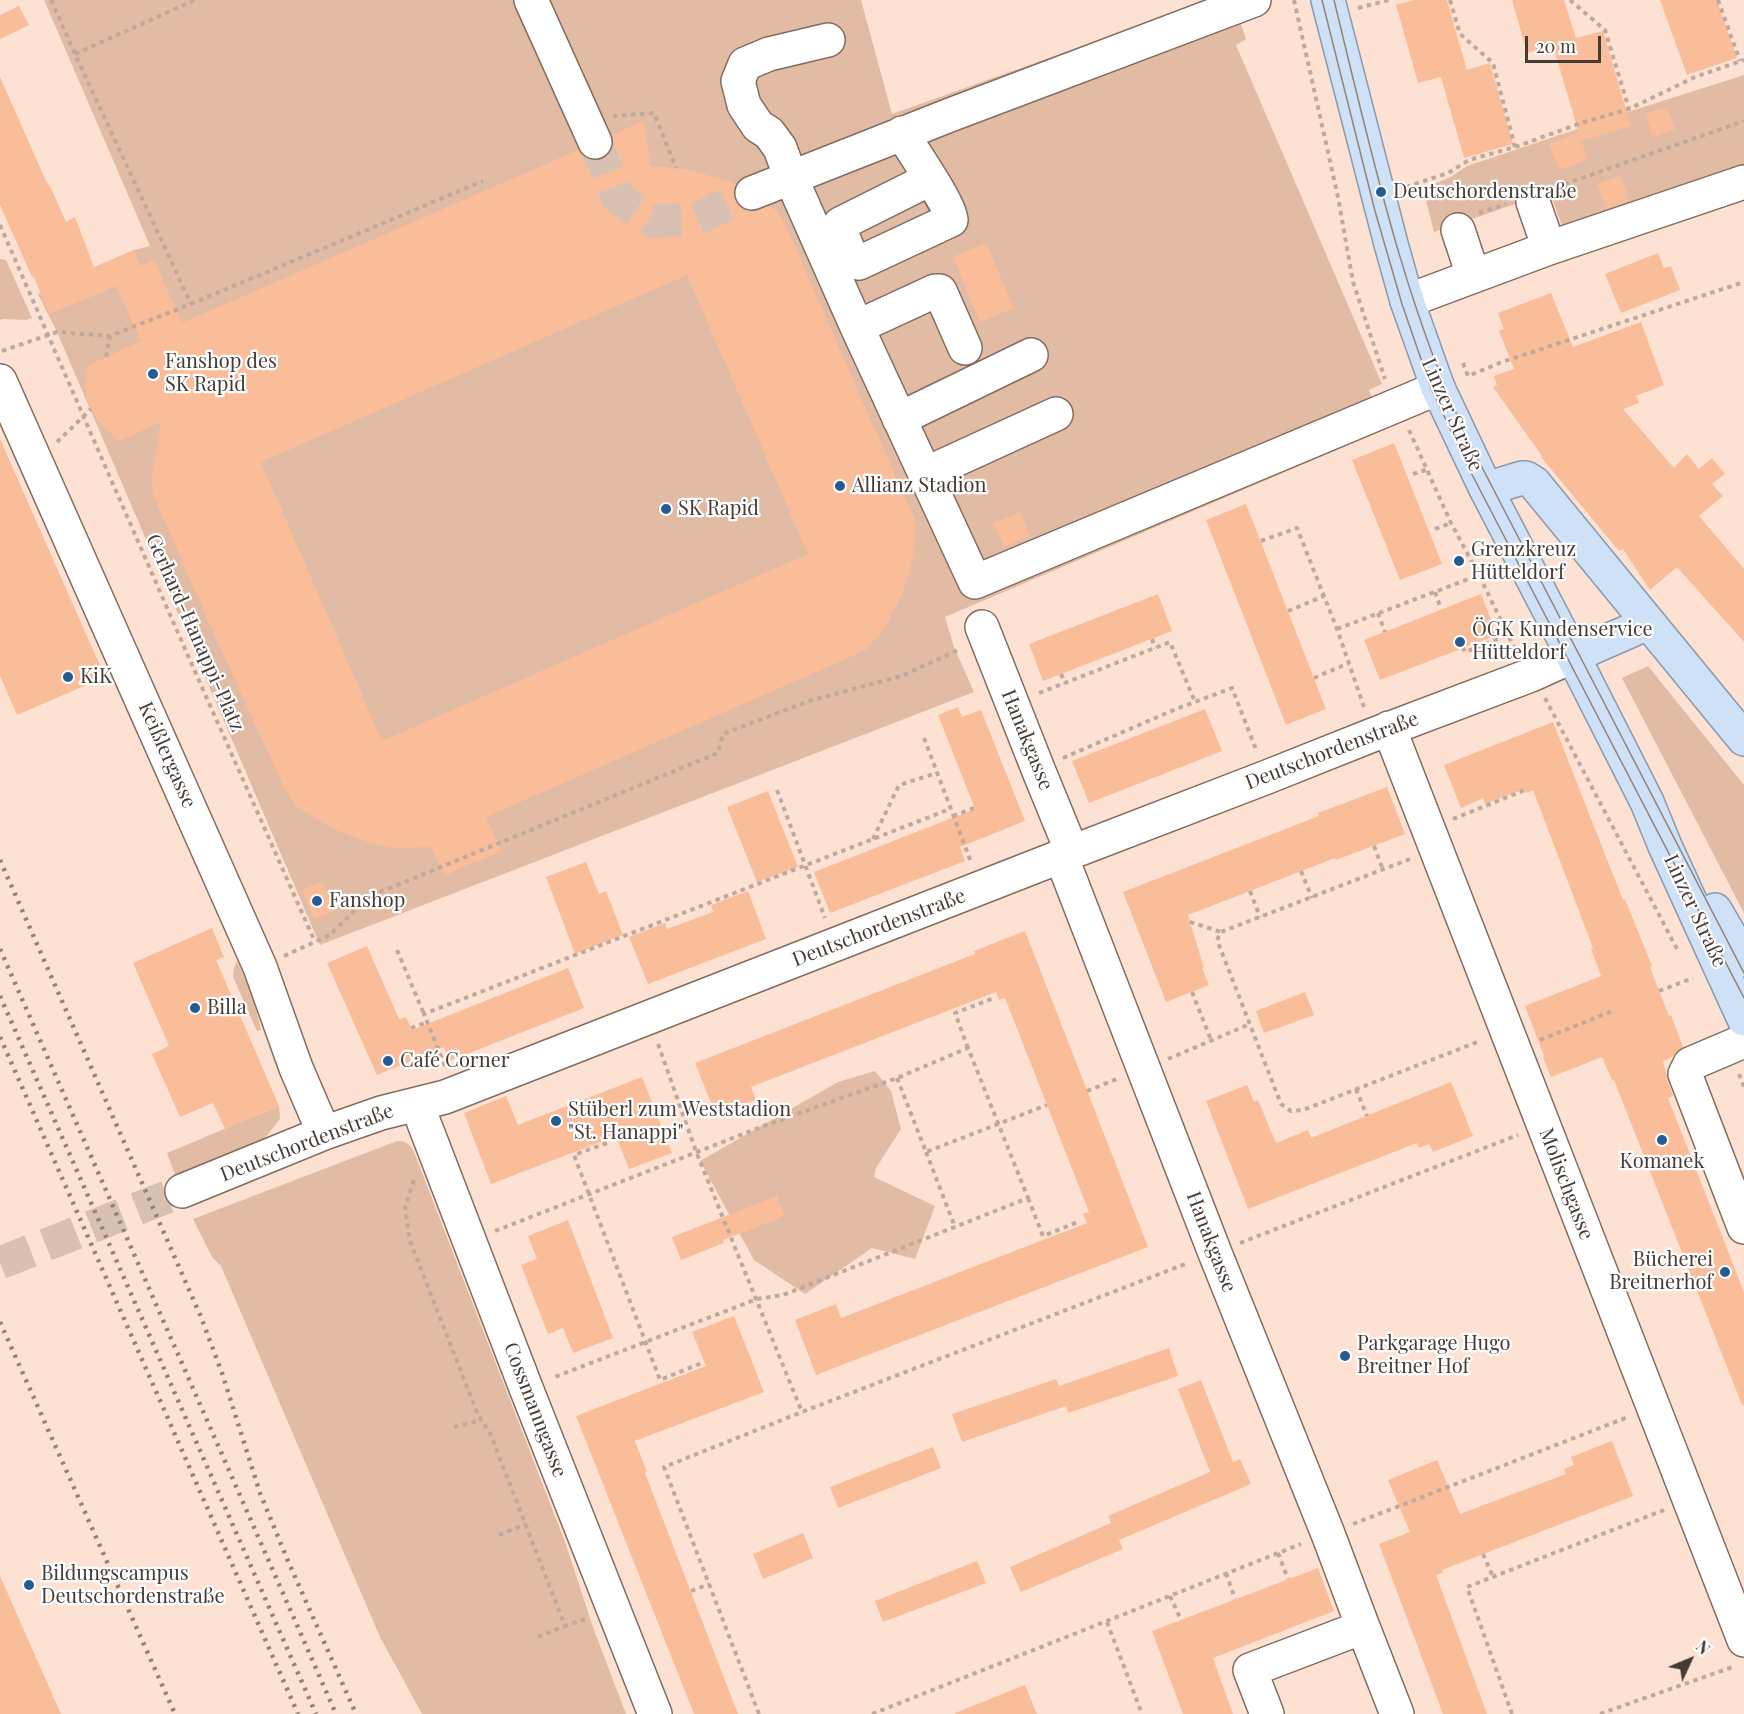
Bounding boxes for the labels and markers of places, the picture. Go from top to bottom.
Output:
place label: Deutschordenstraße [1393,180,1577,204]
marker: Deutschordenstraße [1374,185,1388,199]
place label: Fanshop des SK Rapid [165,350,277,397]
marker: Fanshop des SK Rapid [146,367,160,381]
place label: Allianz Stadion [852,474,987,498]
marker: Allianz Stadion [833,479,847,493]
place label: SK Rapid [678,497,759,521]
marker: SK Rapid [659,502,673,516]
place label: Grenzkreuz Hütteldorf [1471,538,1576,585]
marker: Grenzkreuz Hütteldorf [1452,554,1466,568]
place label: ÖGK Kundenservice Hütteldorf [1472,618,1653,665]
marker: ÖGK Kundenservice Hütteldorf [1453,635,1467,649]
place label: KiK [80,665,112,689]
marker: KiK [61,670,75,684]
place label: Fanshop [329,889,405,913]
marker: Fanshop [310,894,324,908]
place label: Billa [207,996,247,1020]
marker: Billa [188,1001,202,1015]
place label: Café Corner [400,1049,510,1073]
marker: Café Corner [381,1054,395,1068]
place label: Stüberl zum Weststadion "St. Hanappi" [568,1098,791,1145]
marker: Stüberl zum Weststadion "St. Hanappi" [549,1114,563,1128]
marker: Komanek [1655,1133,1669,1147]
place label: Komanek [1620,1150,1704,1174]
place label: Bücherei Breitnerhof [1609,1248,1713,1295]
marker: Bücherei Breitnerhof [1718,1265,1732,1279]
place label: Parkgarage Hugo Breitner Hof [1357,1332,1511,1379]
marker: Parkgarage Hugo Breitner Hof [1338,1349,1352,1363]
place label: Bildungscampus Deutschordenstraße [41,1562,225,1609]
marker: Bildungscampus Deutschordenstraße [22,1578,36,1592]

